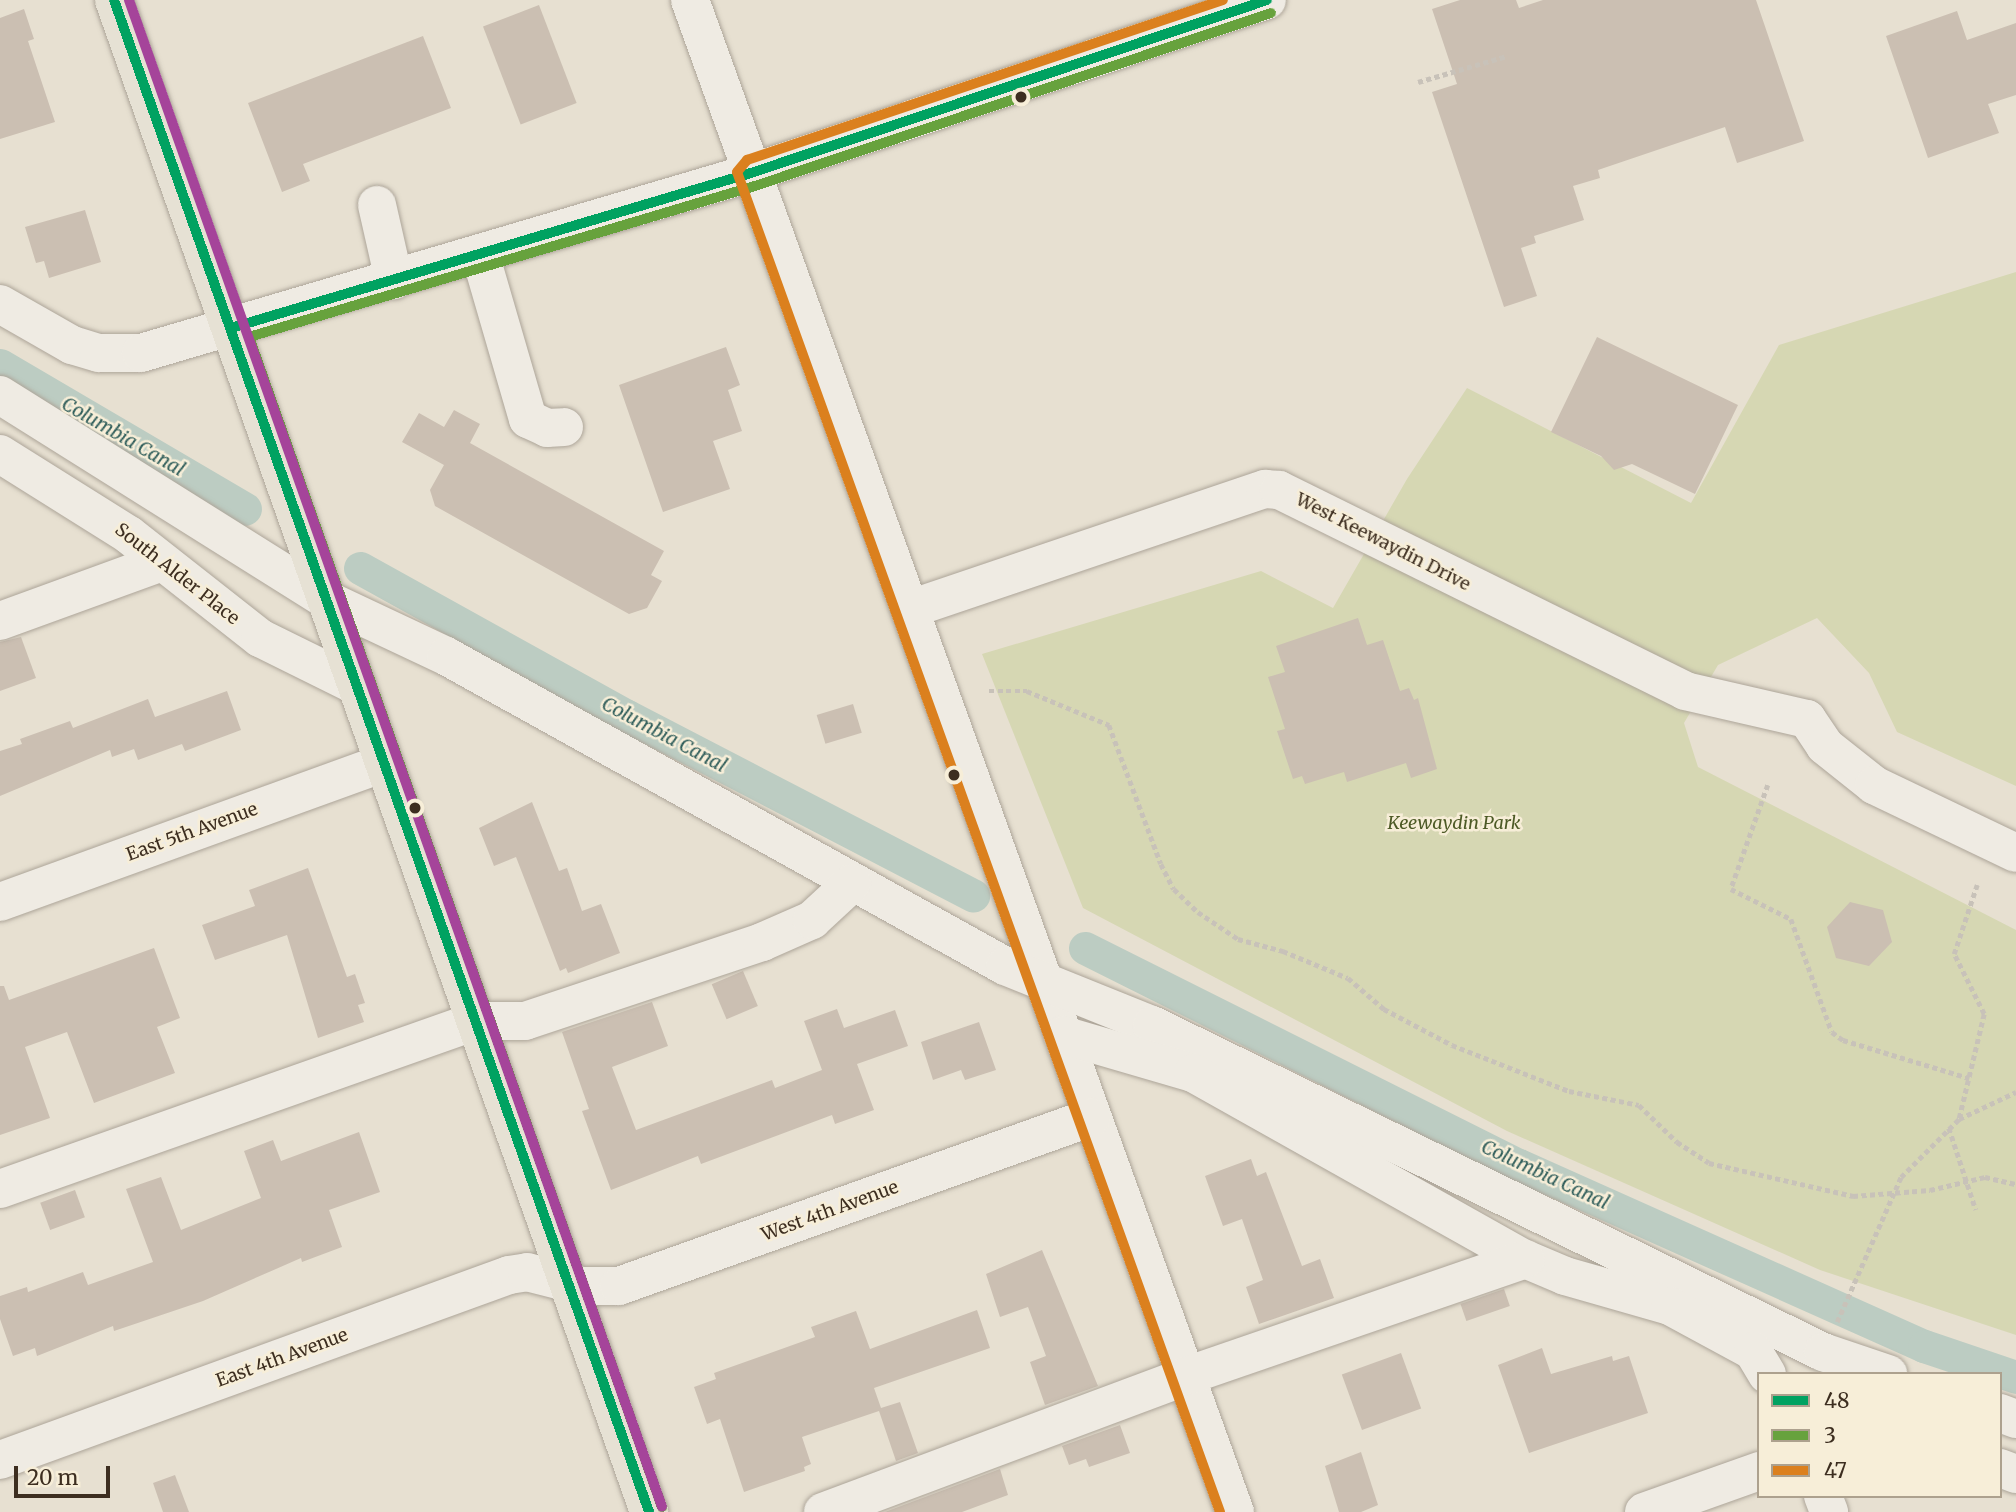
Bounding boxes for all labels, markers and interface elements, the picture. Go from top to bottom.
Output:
unlabelled marker [1014,90,1028,104]
water label: Columbia Canal [57,393,189,481]
street label: West Keewaydin Drive [1292,489,1474,595]
street label: South Alder Place [111,519,243,629]
water label: Columbia Canal [598,692,730,778]
unlabelled marker [947,768,961,782]
street label: East 5th Avenue [123,798,261,866]
unlabelled marker [408,801,422,815]
park label: Keewaydin Park [1387,812,1521,834]
water label: Columbia Canal [1477,1135,1613,1215]
street label: West 4th Avenue [759,1176,901,1246]
street label: East 4th Avenue [213,1324,351,1392]
legend [1757,1372,2002,1498]
text: 48 [1824,1387,1849,1414]
text: 3 [1824,1422,1836,1449]
scale bar [18,1452,114,1496]
text: 47 [1824,1457,1847,1484]
text: 20 m [27,1464,78,1491]

